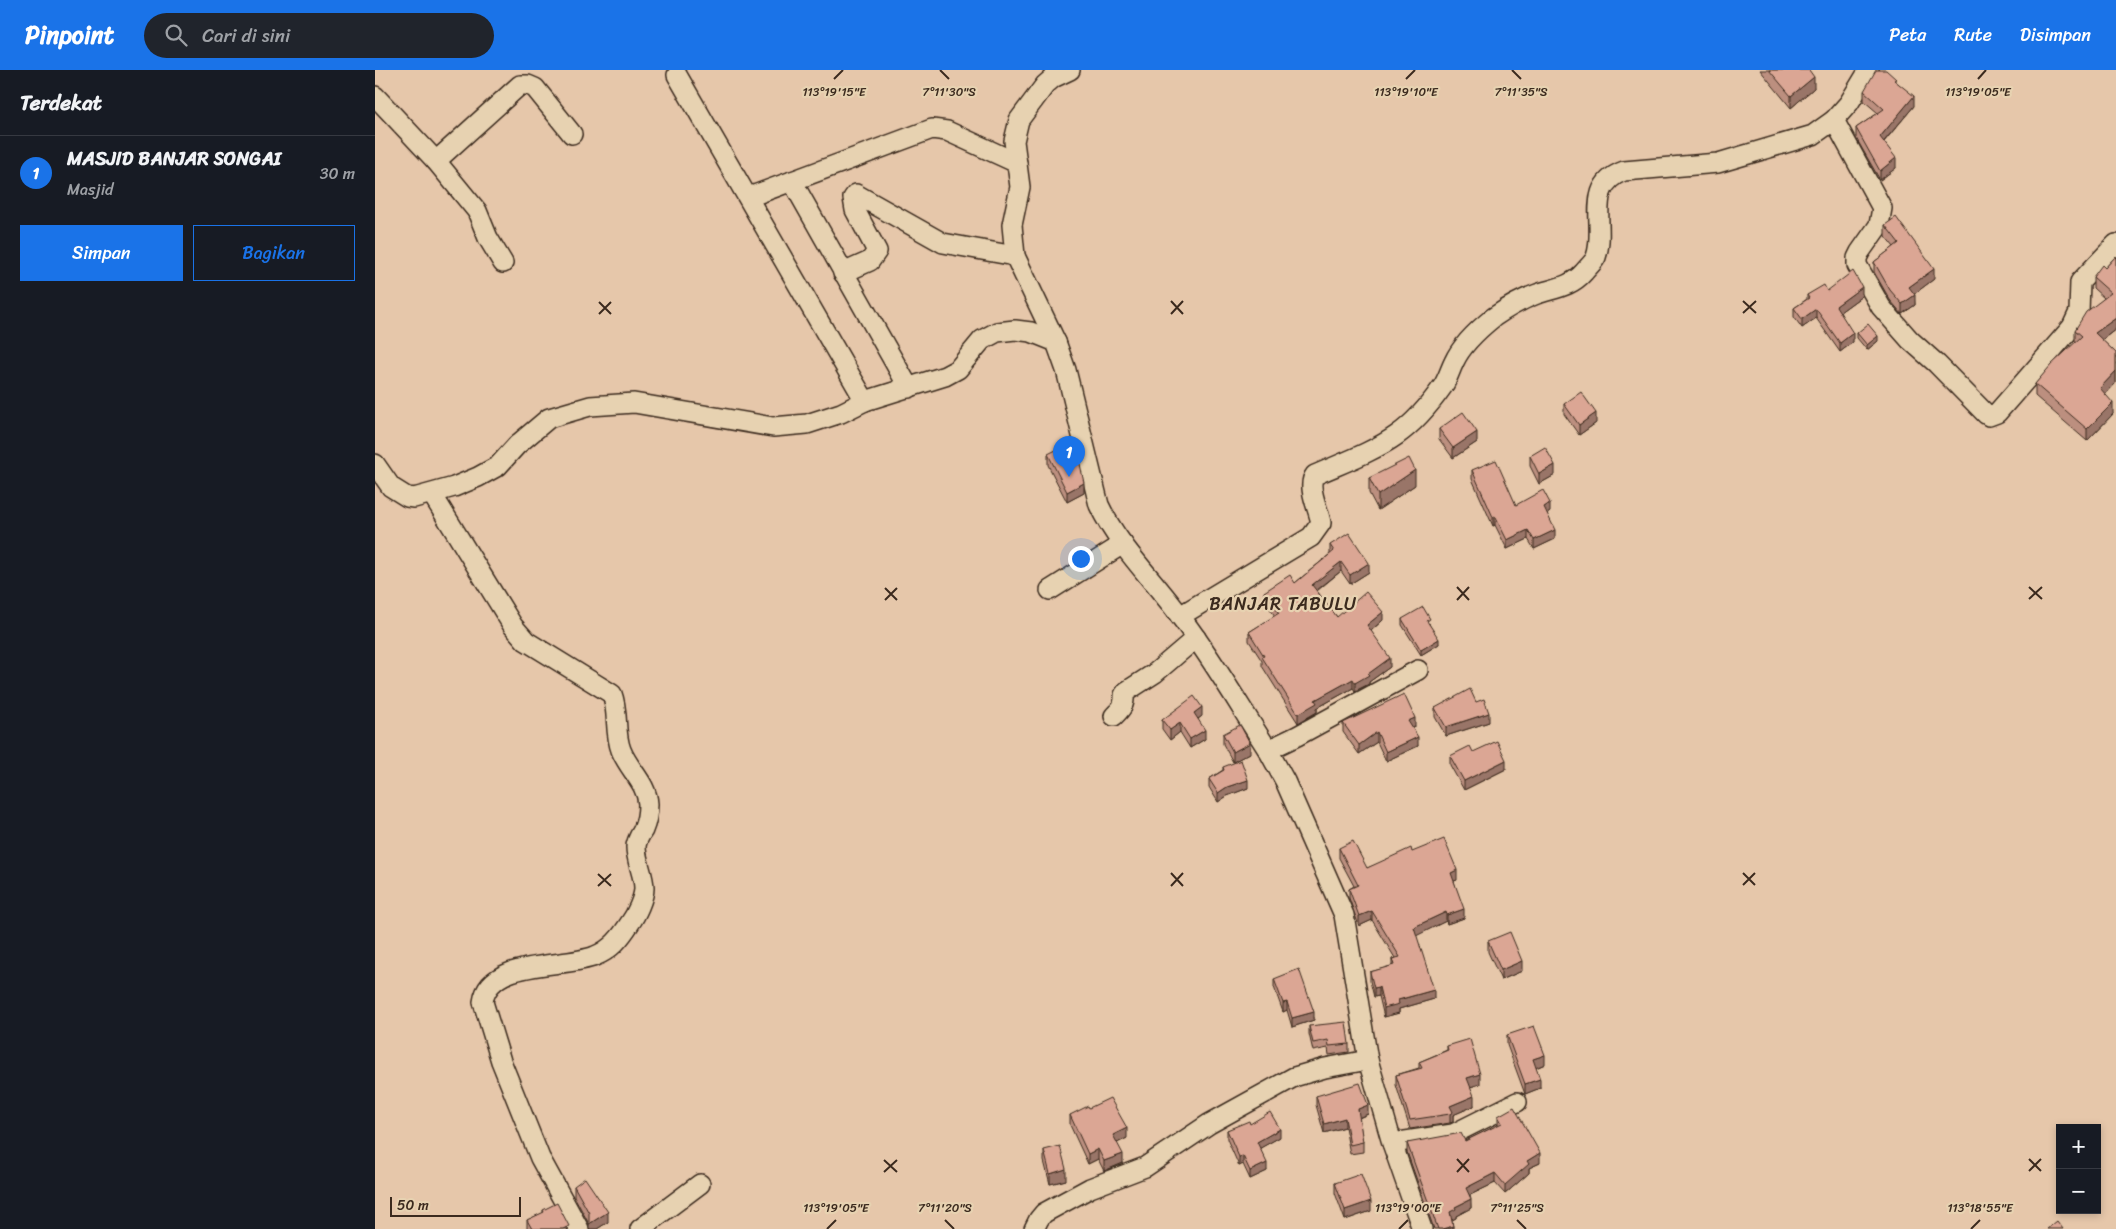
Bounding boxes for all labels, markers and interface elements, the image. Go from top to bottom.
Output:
search box [144,13,494,58]
text: Pinpoint [25,14,114,56]
text: Cari di sini [202,19,290,52]
text: Peta [1889,19,1926,51]
text: Rute [1954,19,1992,51]
text: Disimpan [2020,19,2091,51]
icon: search [162,21,190,49]
text: 113°19'15"E [802,81,867,103]
text: 7°11'30"S [922,81,976,103]
text: 113°19'10"E [1374,81,1439,103]
text: 7°11'35"S [1494,81,1548,103]
text: 113°19'05"E [1945,81,2012,103]
text: Terdekat [20,84,102,122]
text: MASJID BANJAR SONGAI [67,142,281,175]
text: 1 [33,159,39,188]
text: 30 m [320,159,355,188]
text: Masjid [67,175,114,204]
button: Simpan [20,225,183,281]
button: Bagikan [193,225,355,281]
pin: 1 [1053,436,1085,477]
your location [1068,546,1094,572]
district label: BANJAR TABULU [1209,588,1357,620]
map controls [2056,1124,2101,1214]
button: + [2056,1124,2101,1169]
button: − [2056,1169,2101,1214]
text: 50 m [397,1193,429,1218]
scale bar [390,1194,521,1217]
text: 113°19'05"E [803,1197,870,1219]
text: 7°11'20"S [918,1197,972,1219]
text: 113°19'00"E [1375,1197,1442,1219]
text: 7°11'25"S [1490,1197,1544,1219]
text: 113°18'55"E [1947,1197,2014,1219]

